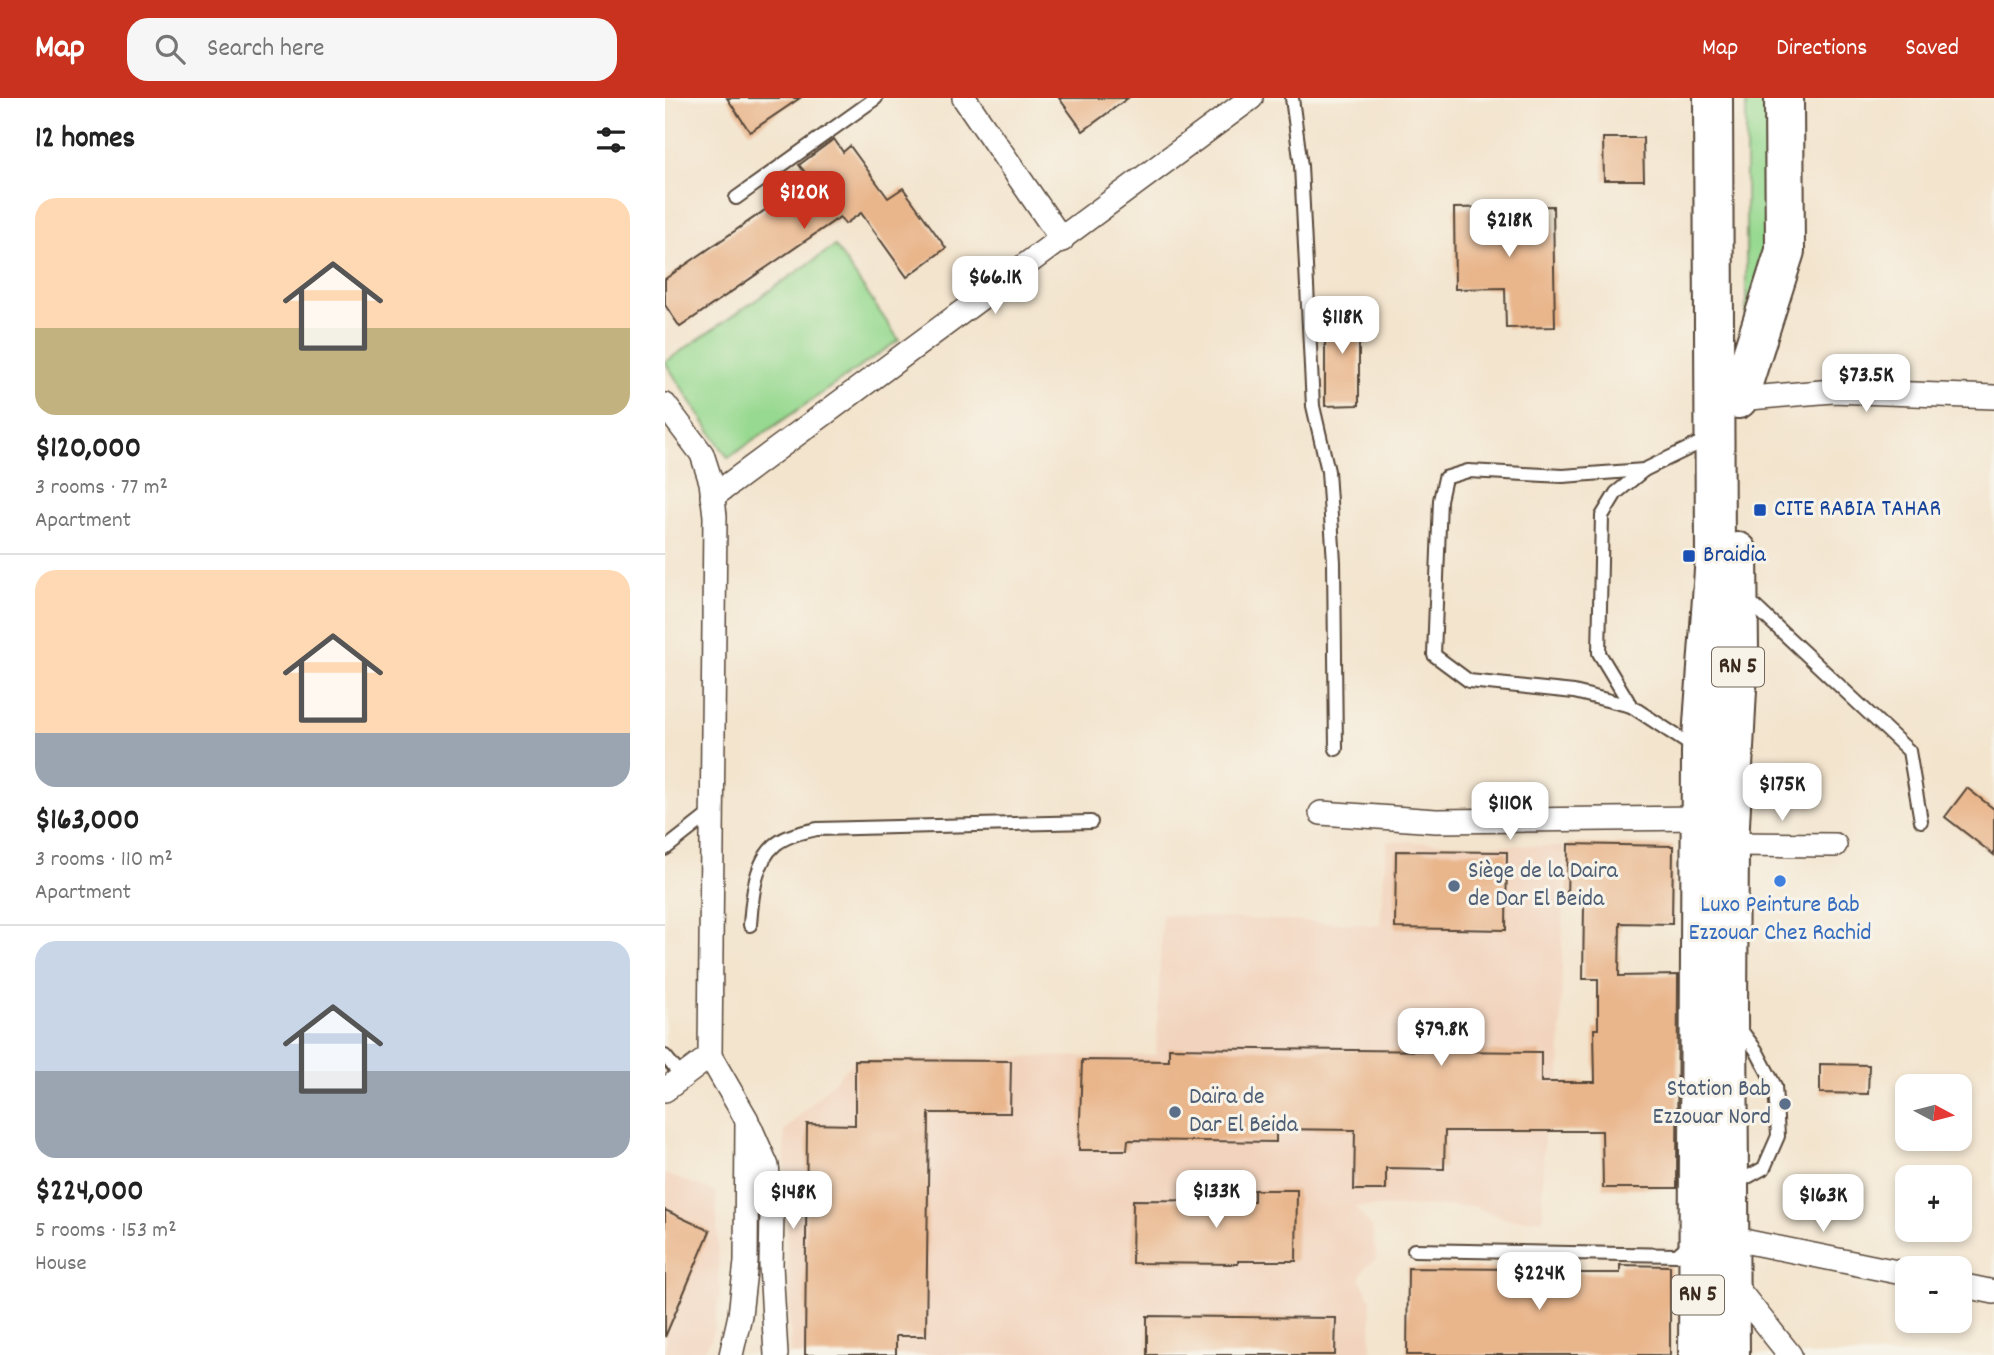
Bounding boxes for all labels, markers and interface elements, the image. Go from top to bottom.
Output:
search box [127,18,617,81]
text: Map [35,26,85,73]
icon: search [151,30,189,68]
text: Search here [207,31,325,68]
text: Map [1702,32,1738,66]
text: Directions [1776,32,1867,66]
text: Saved [1905,32,1959,66]
text: 12 homes [35,119,135,162]
icon: filters [592,121,630,159]
pin: $120K [755,172,853,231]
text: $120K [779,177,829,210]
pin: $218K [1460,200,1558,259]
text: $218K [1486,205,1532,238]
icon: home [270,243,396,369]
pin: $66.1K [938,256,1052,316]
text: $66.1K [968,262,1022,295]
pin: $118K [1293,296,1391,356]
text: $118K [1321,302,1363,335]
pin: $73.5K [1809,354,1923,414]
text: $73.5K [1838,360,1894,393]
text: $120,000 [35,429,141,472]
text: 3 rooms · 77 m² [35,472,168,505]
place label: CITE RABIA TAHAR [1774,493,1941,527]
marker: CITE RABIA TAHAR [1752,502,1768,518]
text: Apartment [35,505,131,538]
place label: Braidia [1703,539,1767,573]
marker: Braidia [1681,548,1697,564]
icon: home [270,615,396,741]
road number: RN 5 [1712,648,1764,687]
pin: $175K [1733,764,1831,823]
text: $175K [1759,769,1805,802]
pin: $110K [1461,782,1559,842]
text: $110K [1488,788,1532,821]
text: $163,000 [35,801,140,844]
text: 3 rooms · 110 m² [35,844,173,877]
place label: Siège de la Daira de Dar El Beida [1468,855,1619,917]
marker: Luxo Peinture Bab Ezzouar Chez Rachid [1772,873,1788,889]
text: Apartment [35,877,131,910]
marker: Siège de la Daira de Dar El Beida [1446,878,1462,894]
place label: Luxo Peinture Bab Ezzouar Chez Rachid [1688,889,1872,951]
icon: home [270,986,396,1112]
pin: $79.8K [1384,1009,1498,1068]
text: $79.8K [1414,1014,1468,1047]
place label: Station Bab Ezzouar Nord [1652,1073,1771,1135]
north arrow [1895,1074,1972,1152]
map controls [1895,1074,1972,1333]
place label: Daïra de Dar El Beida [1189,1081,1299,1143]
marker: Station Bab Ezzouar Nord [1777,1096,1793,1112]
marker: Daïra de Dar El Beida [1167,1104,1183,1120]
button: + [1895,1165,1972,1242]
pin: $133K [1167,1170,1265,1230]
text: $224,000 [35,1172,144,1215]
pin: $148K [744,1172,842,1231]
pin: $163K [1774,1174,1872,1234]
text: $133K [1192,1176,1240,1209]
text: $148K [770,1177,816,1210]
text: $163K [1799,1180,1847,1213]
text: 5 rooms · 153 m² [35,1215,177,1248]
text: House [35,1248,87,1281]
pin: $224K [1490,1252,1588,1312]
button: − [1895,1256,1972,1333]
text: $224K [1513,1258,1565,1291]
road number: RN 5 [1672,1276,1724,1314]

